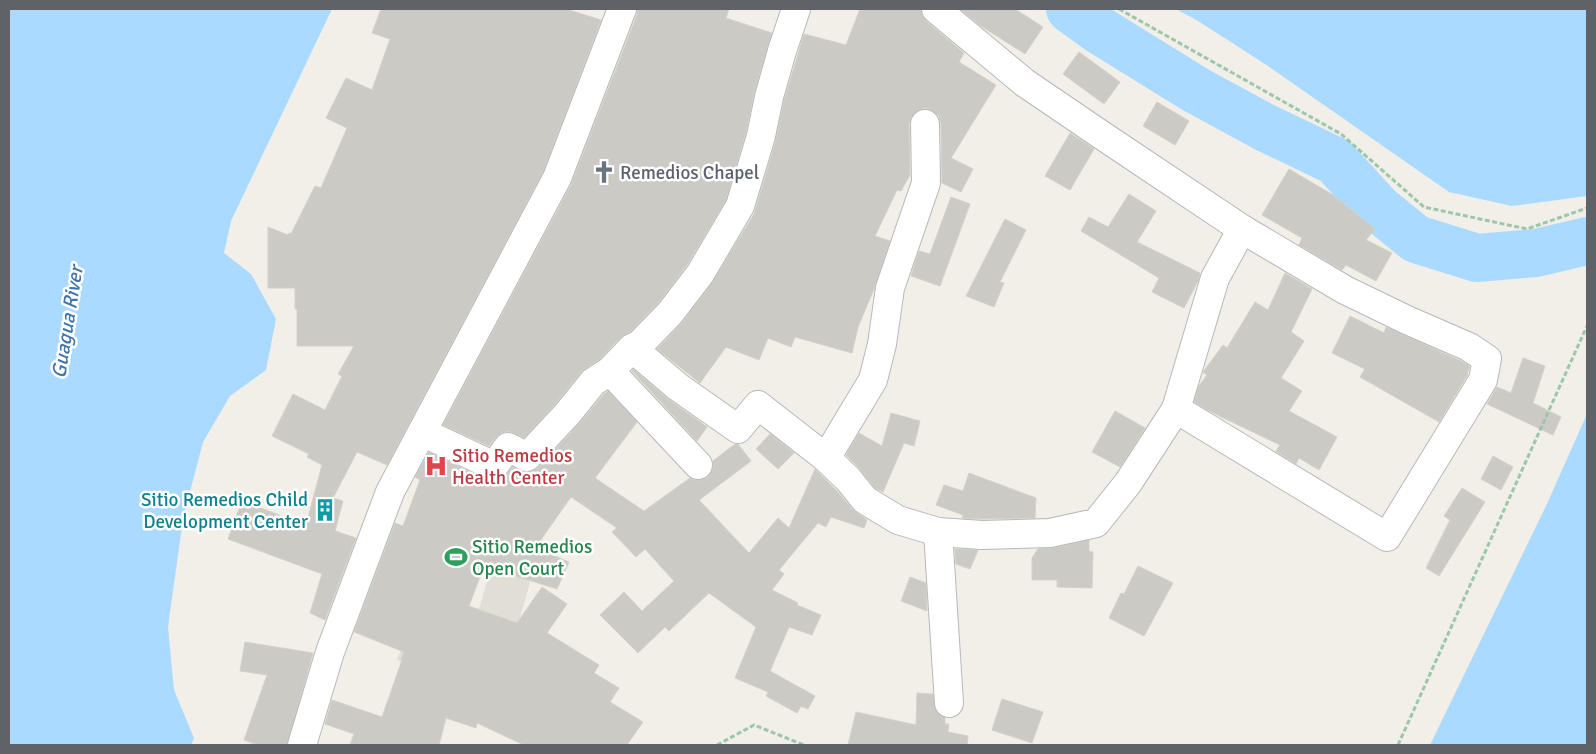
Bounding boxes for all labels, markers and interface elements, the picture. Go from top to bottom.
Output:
church icon: Remedios Chapel [591,159,617,185]
place label: Remedios Chapel [620,161,759,185]
water label: Guagua River [46,262,89,380]
place label: Sitio Remedios Health Center [452,444,572,490]
hospital icon: Sitio Remedios Health Center [423,453,449,479]
place label: Sitio Remedios Child Development Center [141,488,308,534]
building icon: Sitio Remedios Child Development Center [312,497,338,523]
place label: Sitio Remedios Open Court [472,535,592,581]
sports icon: Sitio Remedios Open Court [443,544,469,570]

